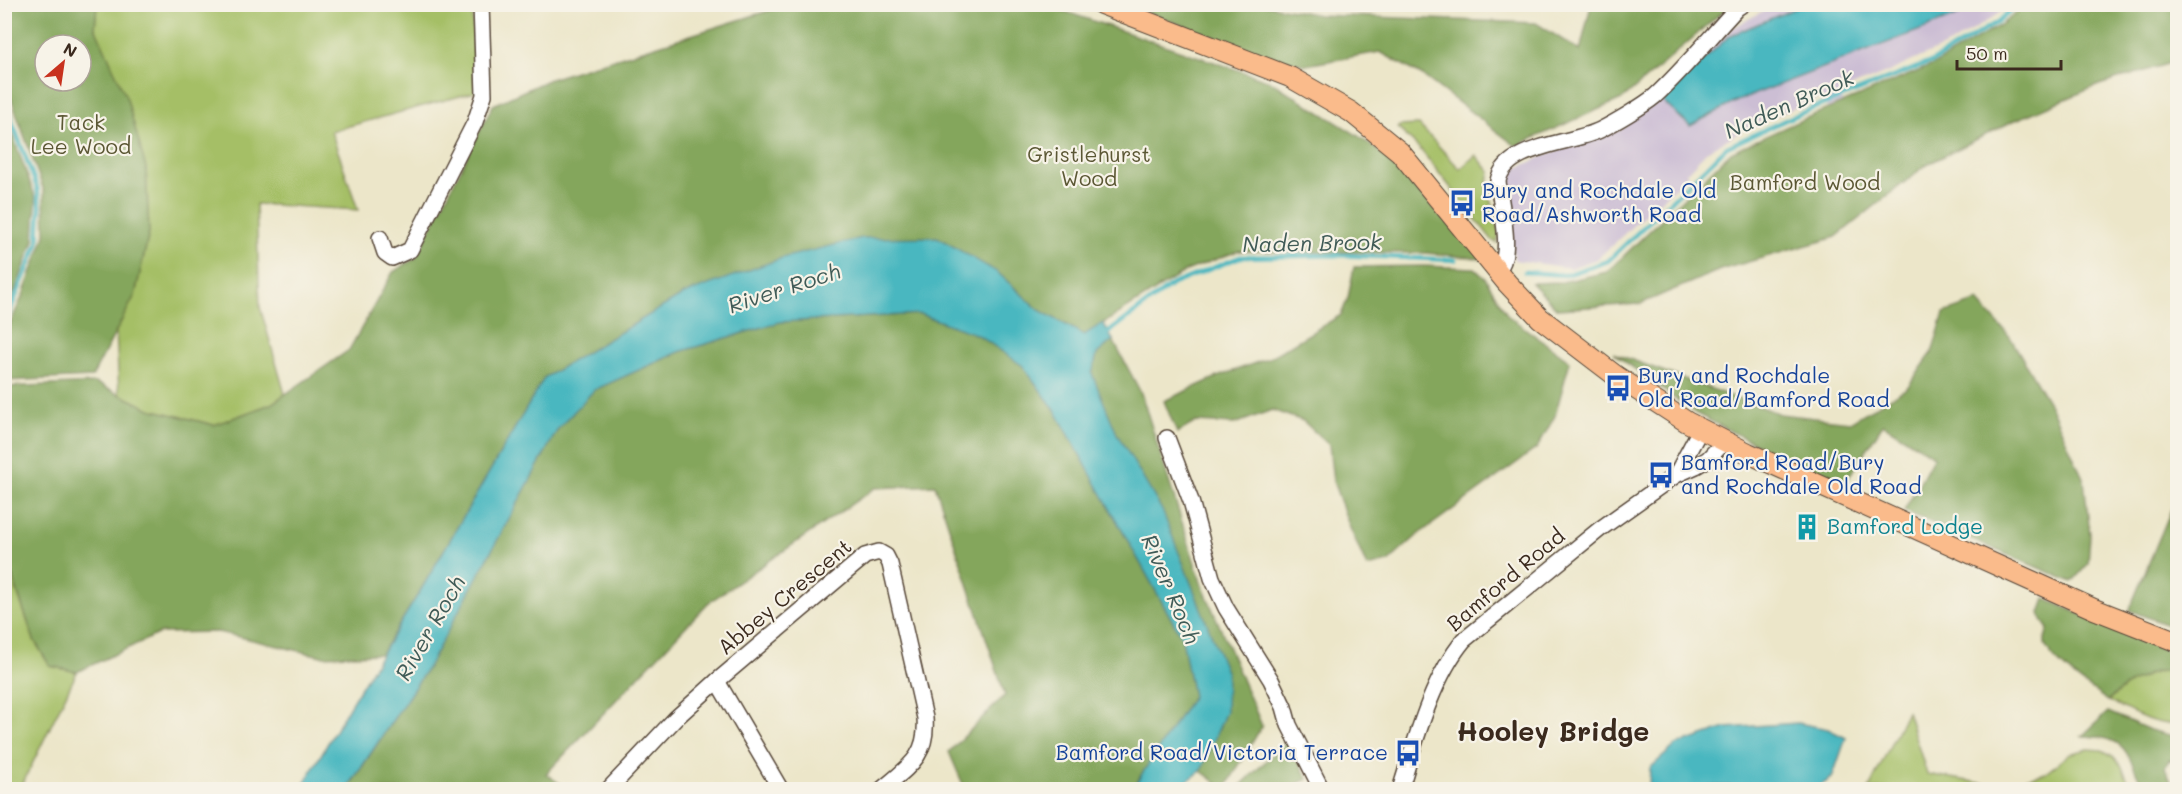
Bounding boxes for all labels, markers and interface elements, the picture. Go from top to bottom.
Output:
north arrow [33,33,93,93]
scale bar [1957,33,2060,71]
text: N [60,37,81,62]
text: 50 m [1966,41,2008,65]
water label: Naden Brook [1719,61,1859,145]
park label: Tack Lee Wood [31,108,131,159]
park label: Gristlehurst Wood [1027,140,1151,191]
park label: Bamford Wood [1730,168,1880,195]
place label: Bury and Rochdale Old Road/Ashworth Road [1482,176,1716,227]
bus stop icon: Bury and Rochdale Old Road/Ashworth Road [1447,188,1477,218]
water label: Naden Brook [1242,227,1383,258]
water label: River Roch [724,256,844,319]
place label: Bury and Rochdale Old Road/Bamford Road [1638,361,1890,412]
bus stop icon: Bury and Rochdale Old Road/Bamford Road [1603,373,1633,403]
place label: Bamford Road/Bury and Rochdale Old Road [1681,448,1922,499]
bus stop icon: Bamford Road/Bury and Rochdale Old Road [1646,460,1676,490]
building icon: Bamford Lodge [1792,512,1822,542]
place label: Bamford Lodge [1827,512,1983,539]
street label: Bamford Road [1440,521,1570,636]
water label: River Roch [1135,529,1208,648]
street label: Abbey Crescent [711,532,857,660]
water label: River Roch [388,570,471,686]
district label: Hooley Bridge [1457,713,1649,748]
place label: Bamford Road/Victoria Terrace [1056,738,1388,765]
bus stop icon: Bamford Road/Victoria Terrace [1393,738,1423,768]

